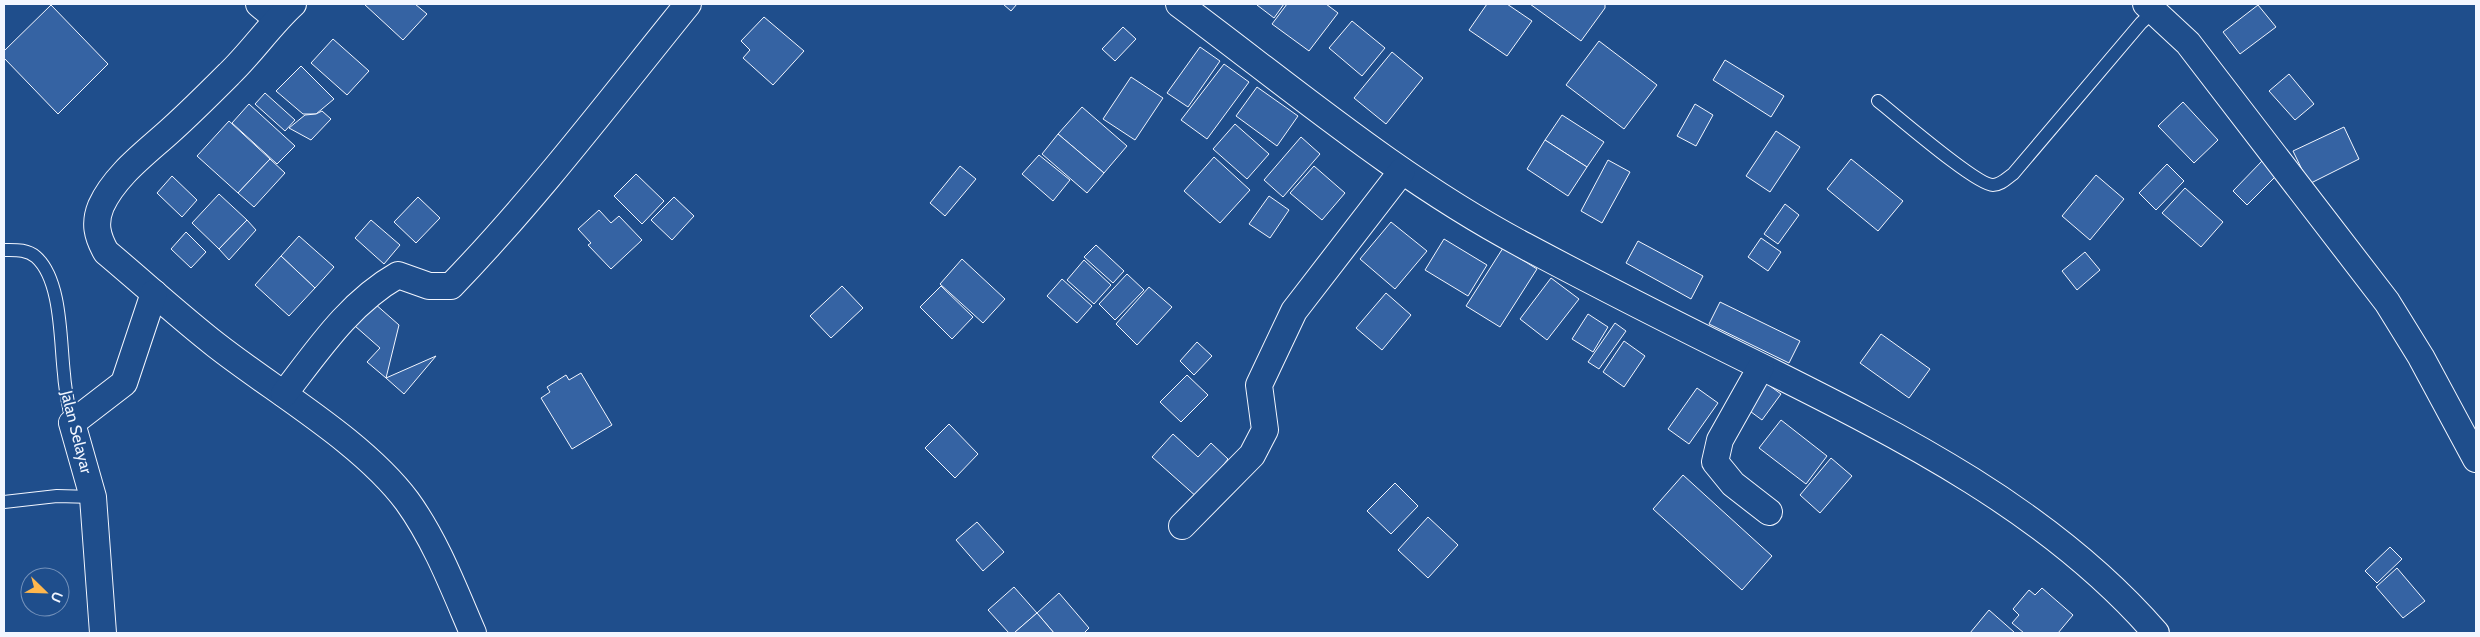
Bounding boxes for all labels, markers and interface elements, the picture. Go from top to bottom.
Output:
street label: Jalan Selayar [57,388,96,477]
north arrow [20,567,70,617]
text: U [47,589,67,605]

